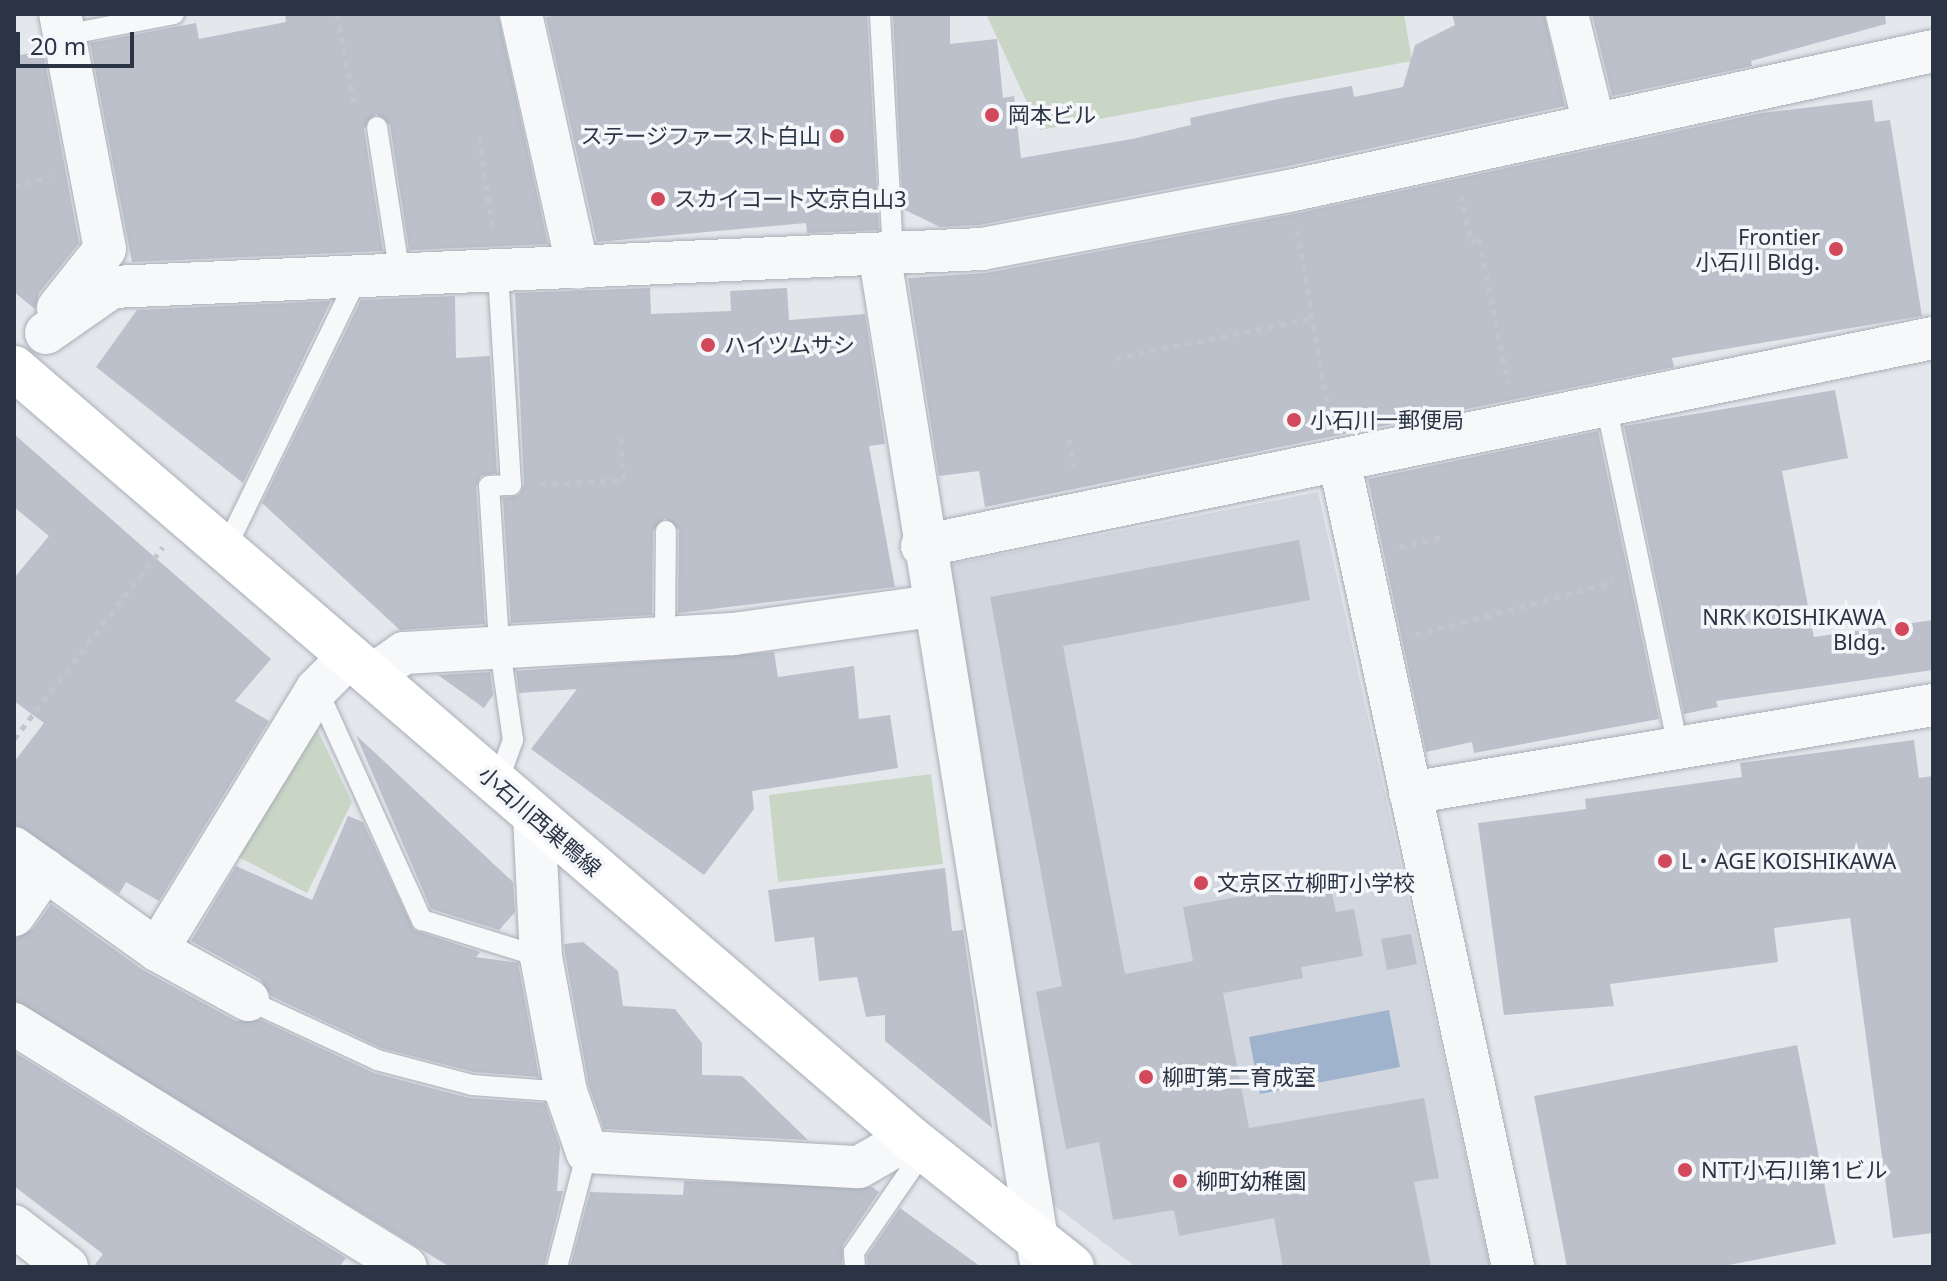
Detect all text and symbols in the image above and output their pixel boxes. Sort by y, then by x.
scale bar [20,16,138,66]
text: 20 m [30,29,86,62]
place label: 岡本ビル [1008,102,1096,128]
marker: 岡本ビル [983,106,1001,124]
place label: ステージファースト白山 [579,123,821,149]
marker: ステージファースト白山 [828,127,846,145]
place label: スカイコート文京白山3 [674,186,907,212]
marker: スカイコート文京白山3 [649,190,667,208]
place label: Frontier 小石川 Bldg. [1695,223,1820,274]
marker: Frontier 小石川 Bldg. [1827,240,1845,258]
place label: ハイツムサシ [724,332,856,358]
marker: ハイツムサシ [699,336,717,354]
place label: 小石川一郵便局 [1310,407,1464,433]
marker: 小石川一郵便局 [1285,411,1303,429]
place label: NRK KOISHIKAWA Bldg. [1702,603,1886,654]
marker: NRK KOISHIKAWA Bldg. [1893,620,1911,638]
street label: 小石川西巣鴨線 [473,761,607,881]
place label: L・AGE KOISHIKAWA [1681,848,1896,874]
marker: L・AGE KOISHIKAWA [1656,852,1674,870]
place label: 文京区立柳町小学校 [1217,870,1415,896]
marker: 文京区立柳町小学校 [1192,874,1210,892]
place label: 柳町第二育成室 [1162,1064,1316,1090]
marker: 柳町第二育成室 [1137,1068,1155,1086]
place label: NTT小石川第1ビル [1701,1157,1887,1183]
marker: NTT小石川第1ビル [1676,1161,1694,1179]
place label: 柳町幼稚園 [1196,1168,1306,1194]
marker: 柳町幼稚園 [1171,1172,1189,1190]

